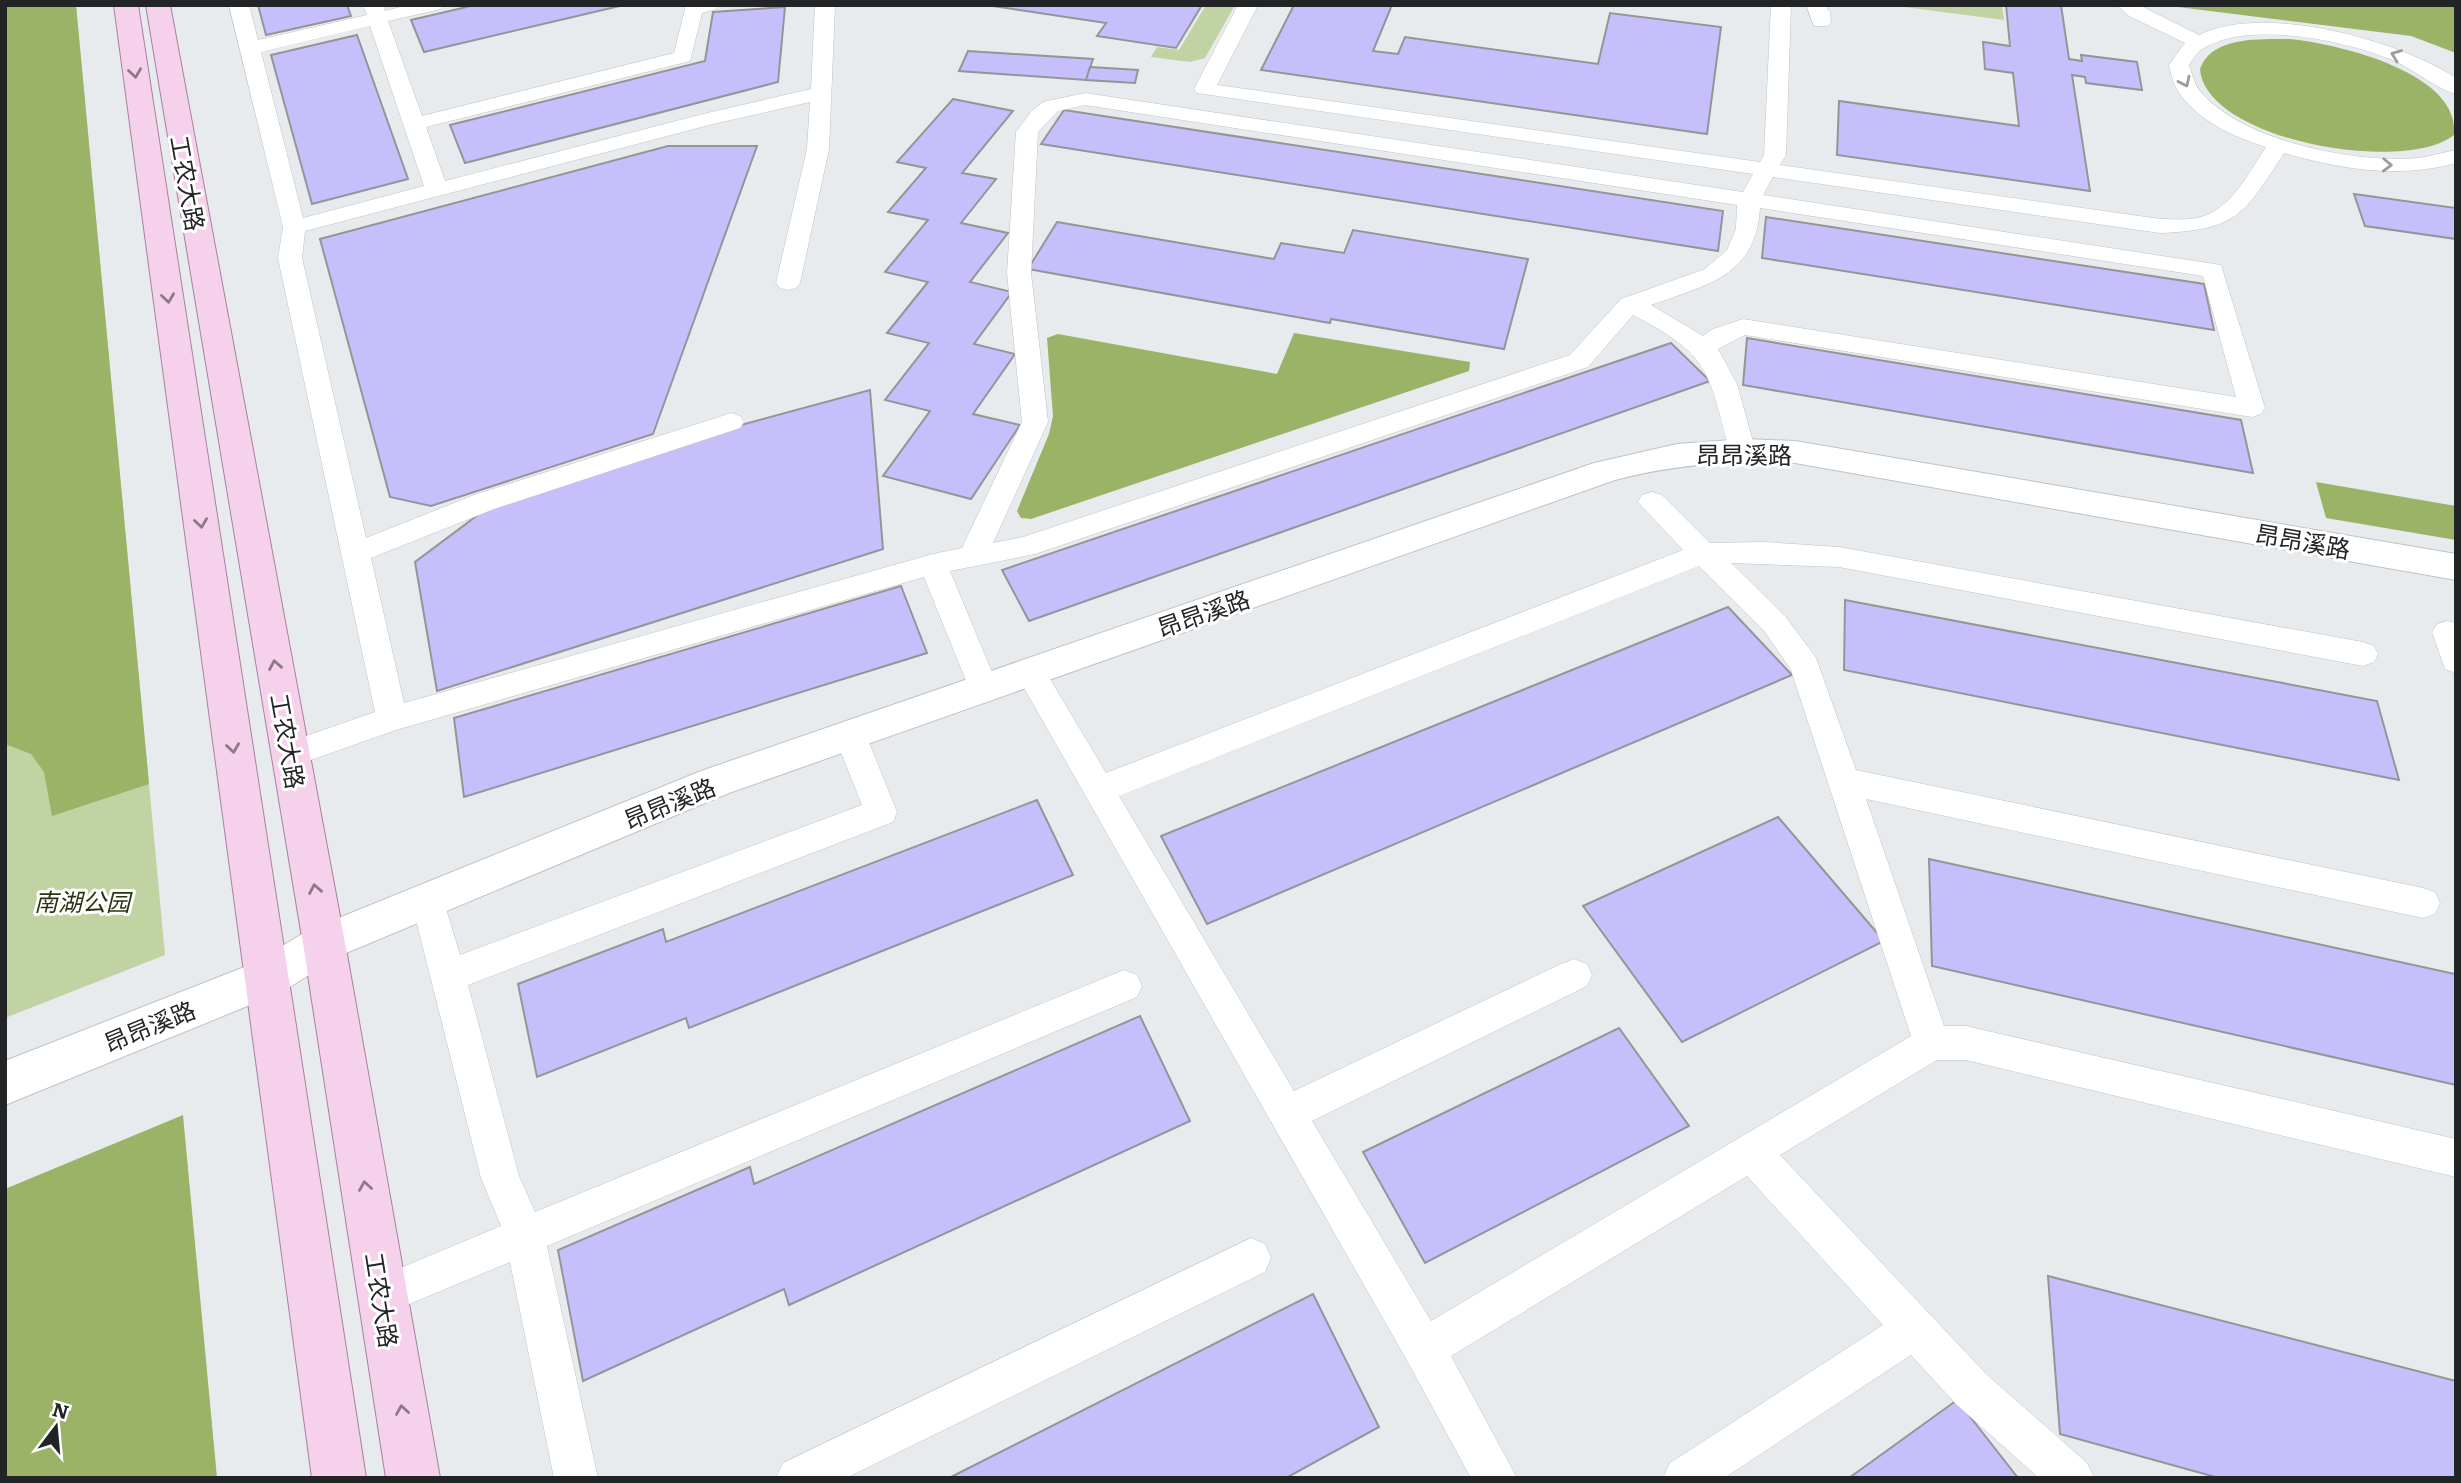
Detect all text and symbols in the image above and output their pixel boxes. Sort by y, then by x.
one-way arrow [2391,50,2403,64]
one-way arrow [128,67,143,79]
one-way arrow [2176,74,2190,87]
street label: 工农大路 [163,133,215,233]
one-way arrow [2382,158,2393,173]
one-way arrow [160,292,175,304]
street label: 昂昂溪路 [1696,436,1792,471]
street label: 昂昂溪路 [2253,514,2353,566]
one-way arrow [193,517,208,529]
street label: 昂昂溪路 [1152,580,1254,644]
one-way arrow [268,659,283,671]
street label: 工农大路 [263,691,315,791]
one-way arrow [226,742,241,754]
street label: 昂昂溪路 [618,768,720,836]
park label: 南湖公园 [34,883,133,918]
one-way arrow [308,883,323,895]
street label: 昂昂溪路 [98,991,200,1059]
one-way arrow [358,1180,373,1192]
street label: 工农大路 [358,1250,408,1350]
north arrow [21,1392,91,1462]
text: N [49,1394,73,1425]
one-way arrow [395,1405,410,1416]

